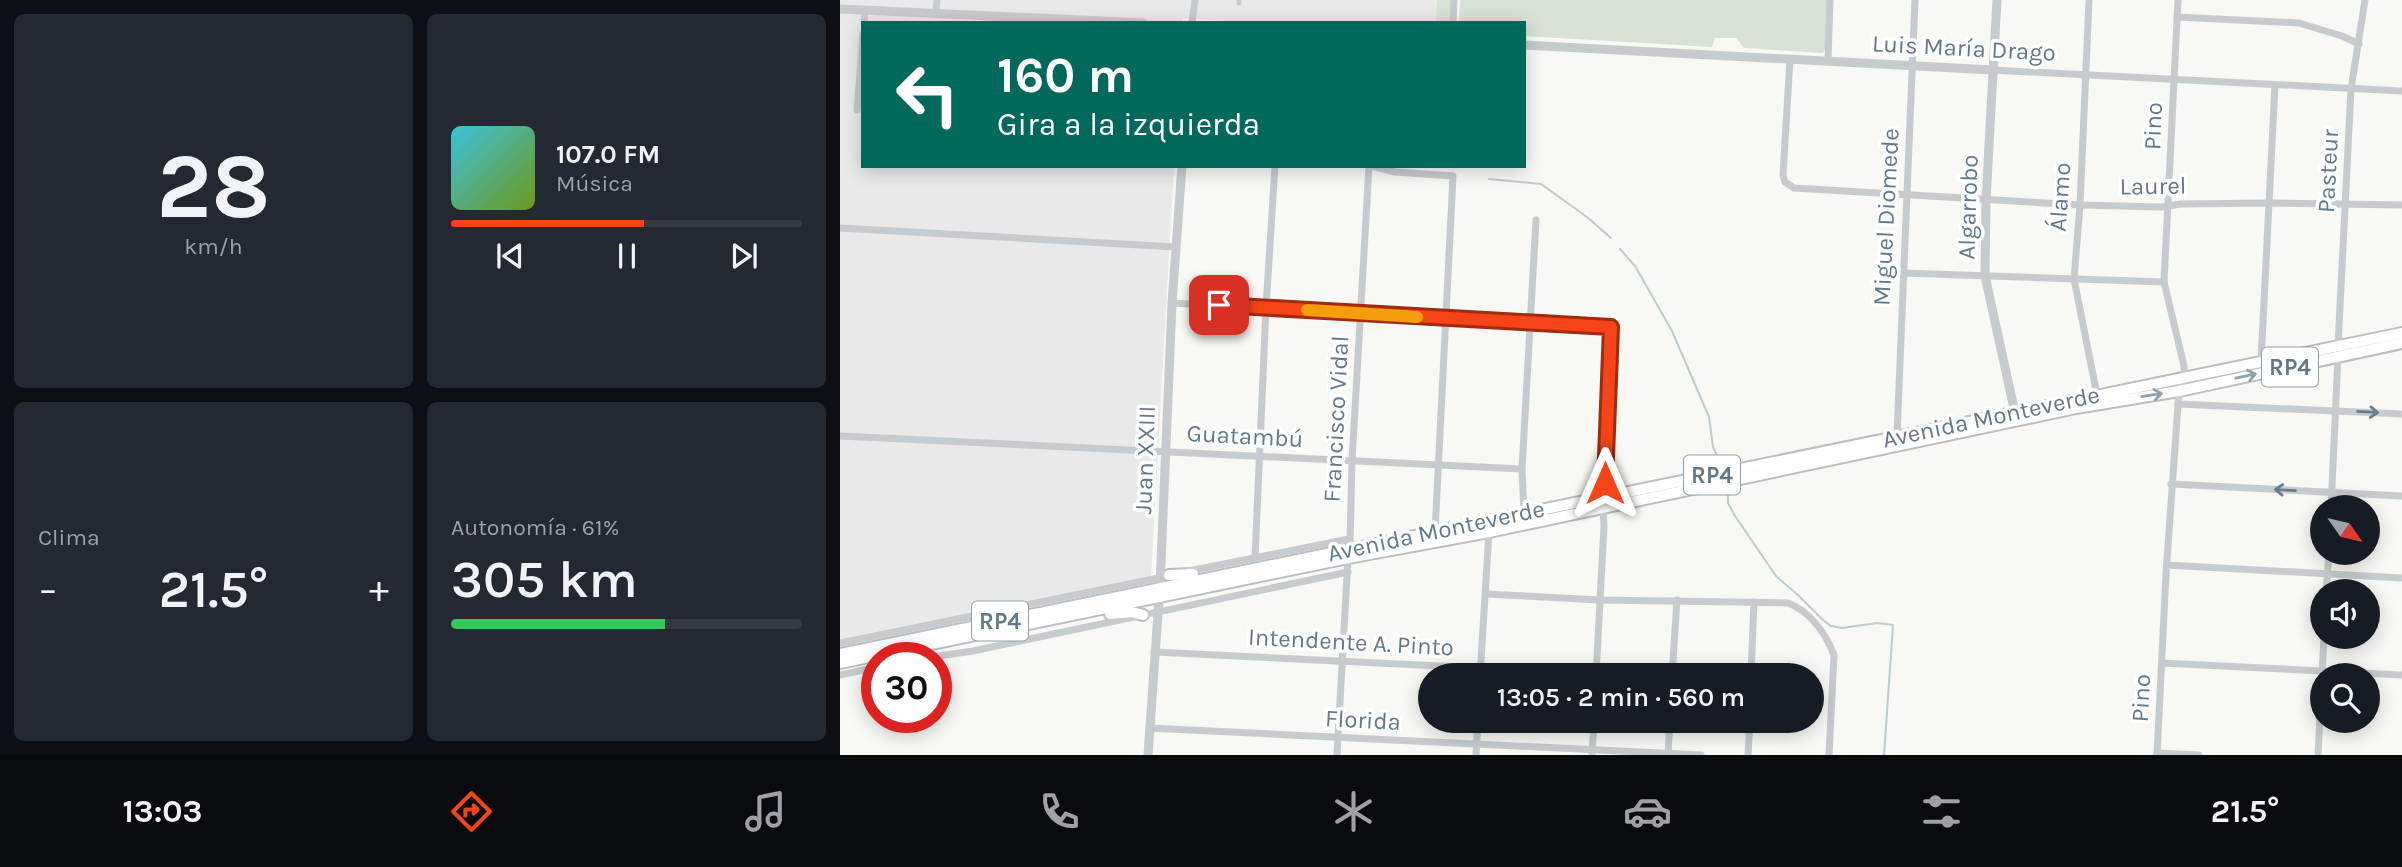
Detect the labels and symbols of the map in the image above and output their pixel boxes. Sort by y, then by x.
street label: Luis María Drago [1871,29,2057,67]
street label: Pino [2138,102,2168,150]
street label: Miguel Diomede [1867,128,1905,306]
street label: Pasteur [2312,128,2344,214]
street label: Algarrobo [1952,154,1984,260]
street label: Álamo [2043,161,2076,233]
street label: Laurel [2119,171,2187,201]
pin [1189,275,1249,335]
street label: Francisco Vidal [1318,335,1354,503]
road number: RP4 [2262,348,2318,386]
one-way arrow [2234,369,2257,383]
street label: Avenida Monteverde [1880,380,2102,454]
one-way arrow [2140,388,2163,401]
street label: Juan XXIII [1129,405,1161,515]
one-way arrow [2357,405,2380,418]
street label: Guatambú [1186,419,1304,453]
position arrow [1568,446,1642,520]
road number: RP4 [1684,456,1740,495]
one-way arrow [2274,483,2297,496]
street label: Avenida Monteverde [1325,494,1547,568]
north arrow [2310,495,2380,565]
road number: RP4 [972,601,1028,640]
street label: Intendente A. Pinto [1247,623,1455,661]
speed limit sign: 30 [861,642,952,733]
street label: Pino [2126,673,2156,723]
street label: Florida [1324,704,1402,736]

